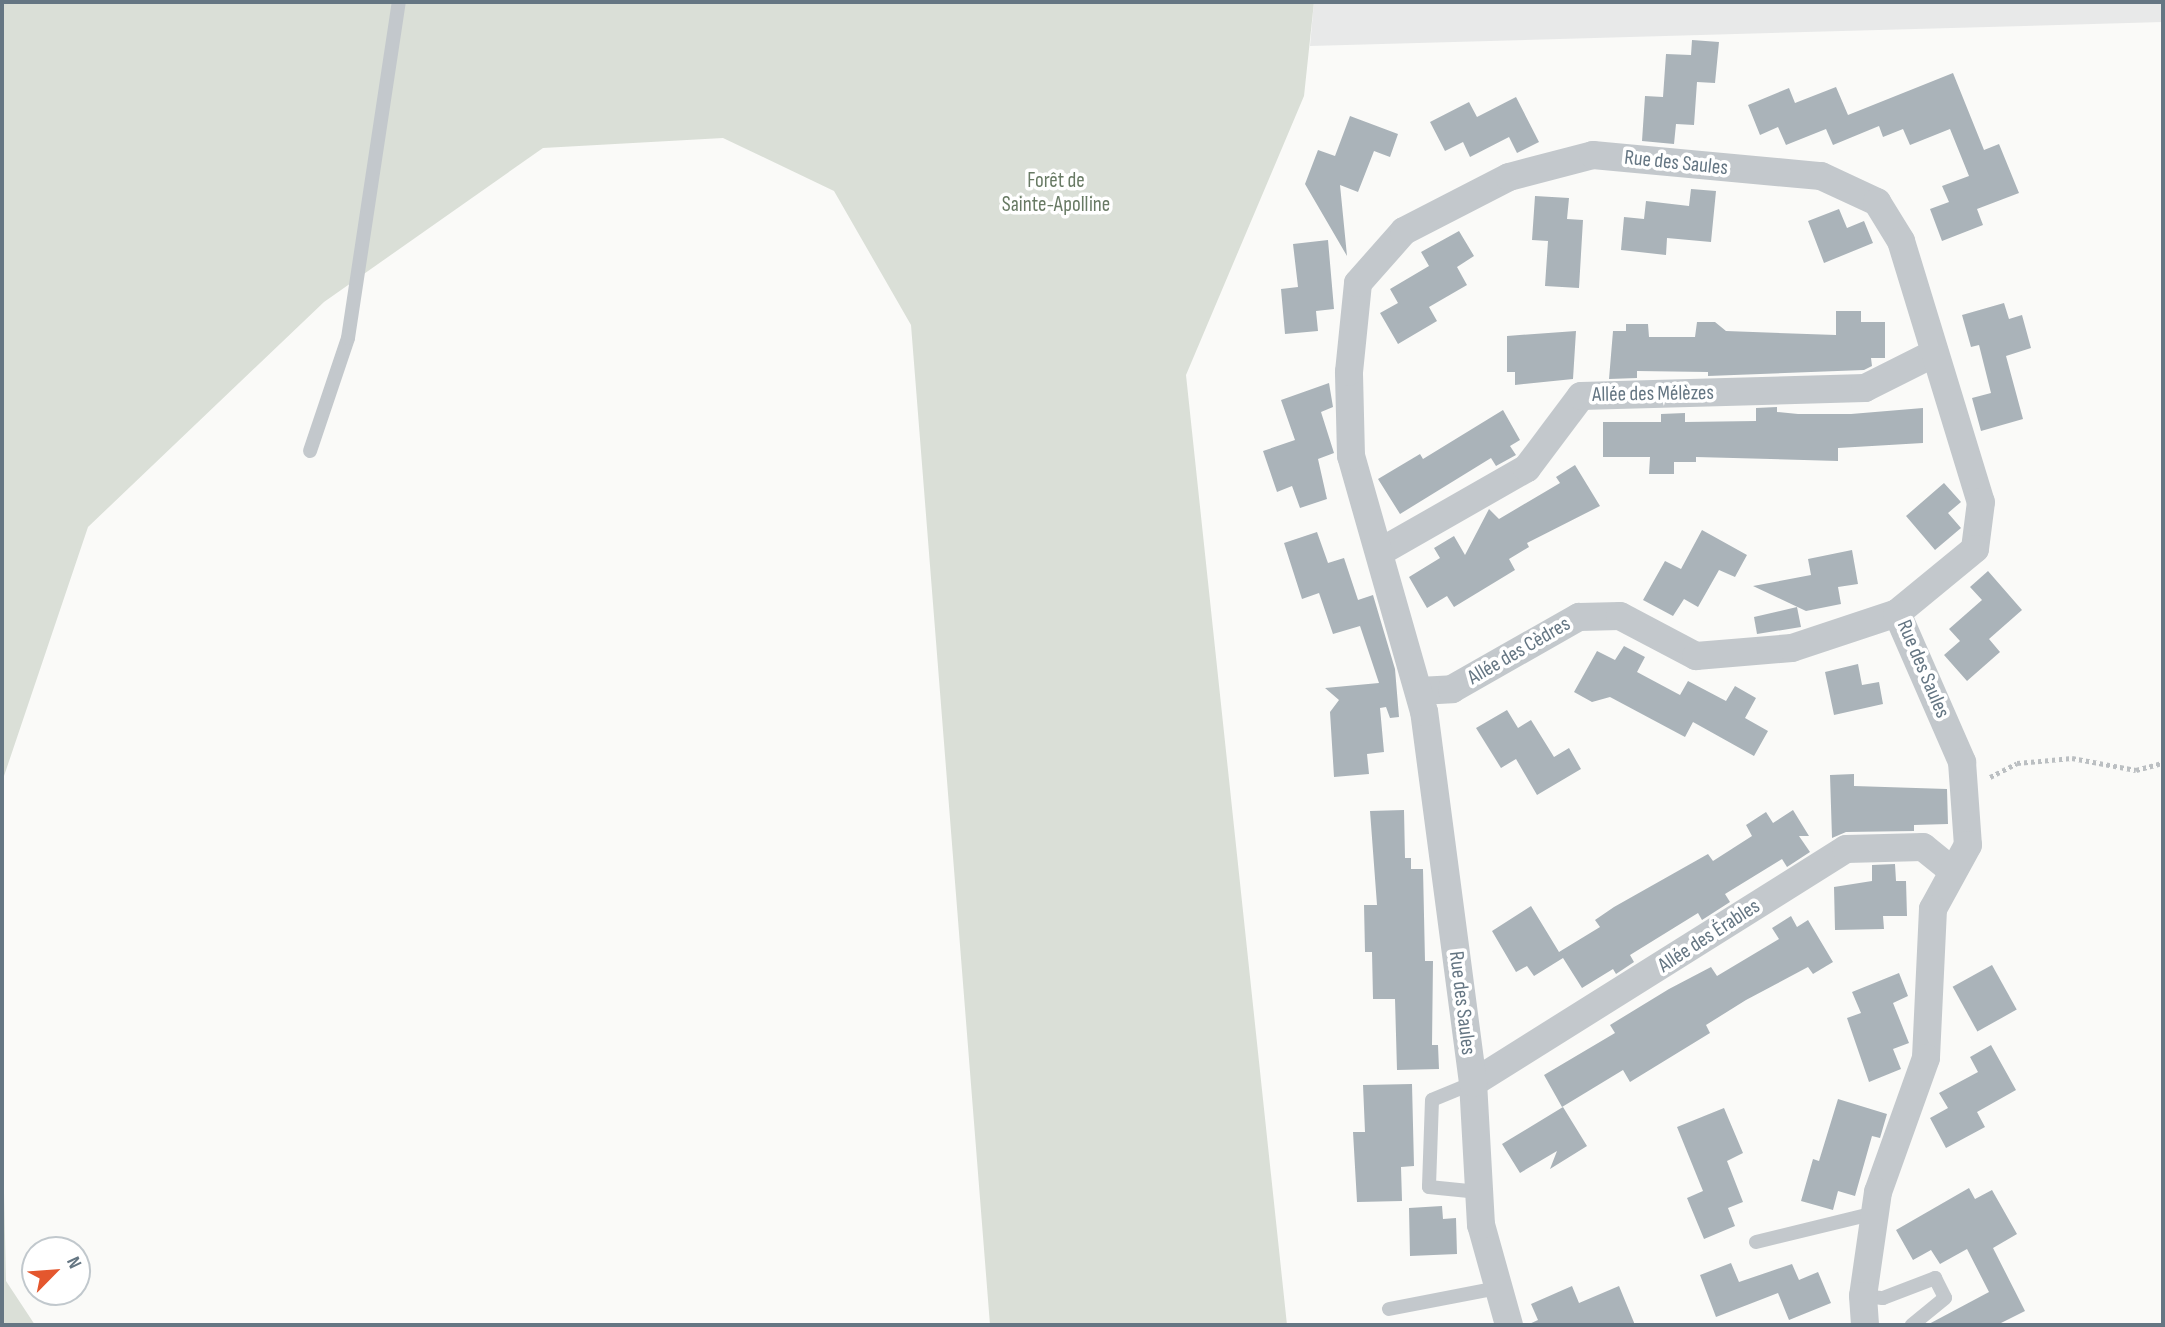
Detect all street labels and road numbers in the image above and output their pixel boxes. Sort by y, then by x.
street label: Rue des Saules [1623,145,1729,181]
street label: Allée des Mélèzes [1592,380,1714,408]
street label: Allée des Cèdres [1463,612,1575,690]
street label: Rue des Saules [1891,616,1955,722]
street label: Allée des Érables [1653,894,1765,978]
street label: Rue des Saules [1443,950,1481,1056]

